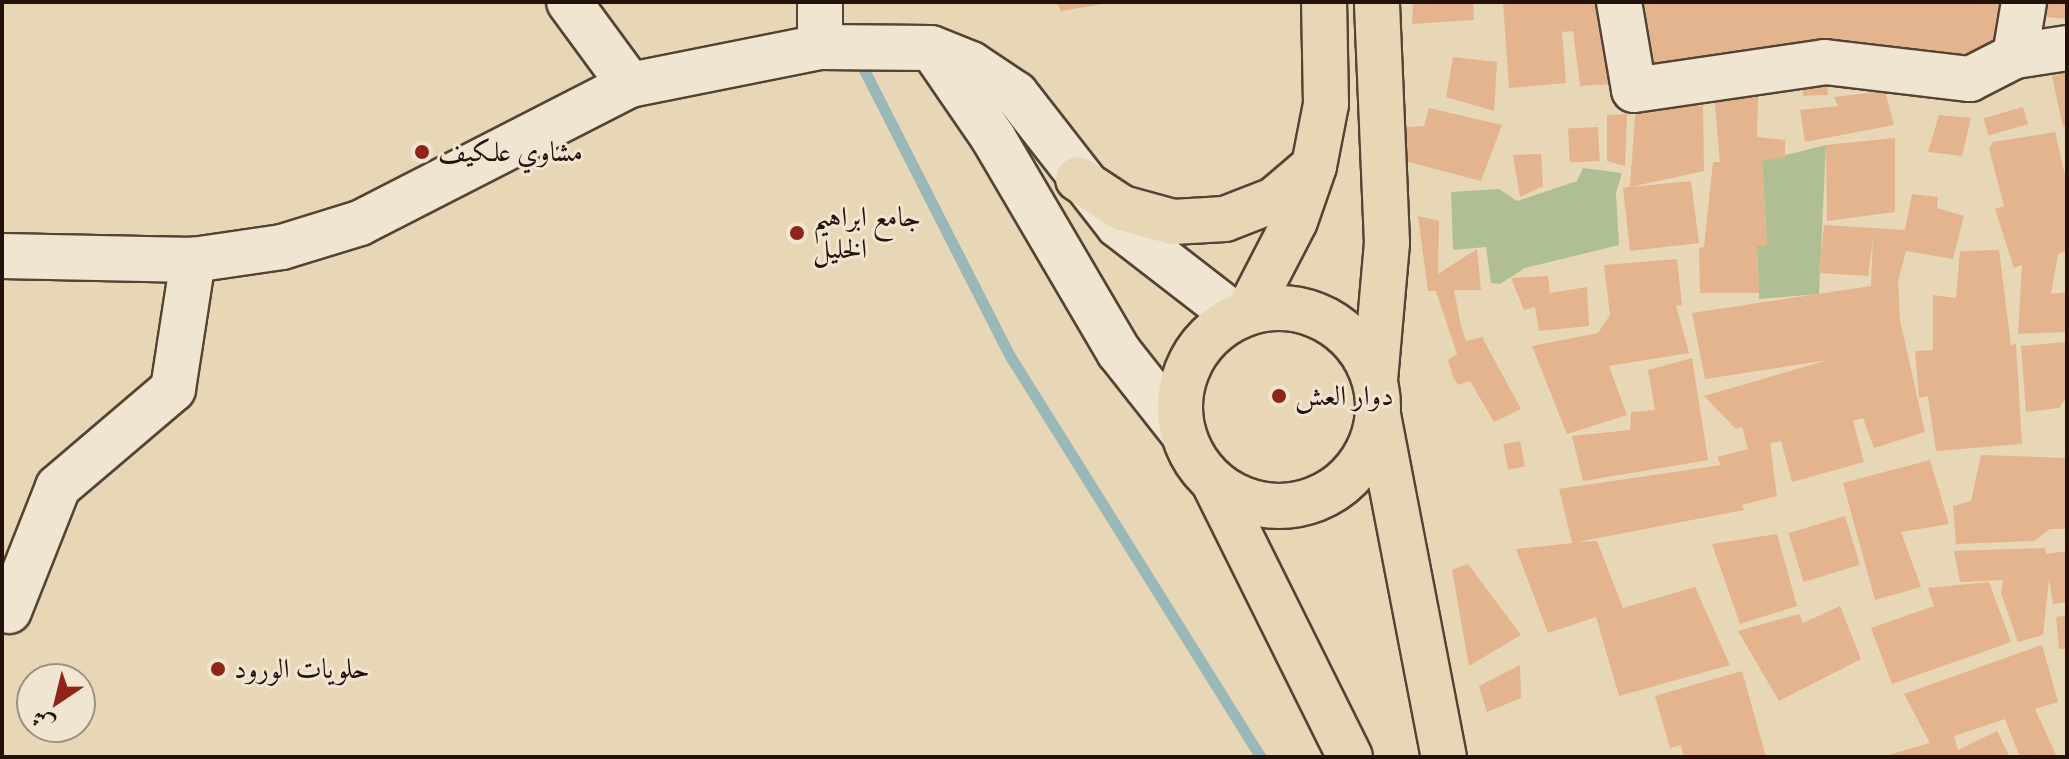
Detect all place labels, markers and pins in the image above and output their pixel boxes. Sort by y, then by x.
place label: مشاوي علكيف [438,135,583,169]
marker: مشاوي علكيف [413,143,431,161]
place label: جامع ابراهيم الخليل [813,200,921,266]
marker: جامع ابراهيم الخليل [788,224,806,242]
place label: دوار العش [1295,379,1393,413]
marker: دوار العش [1270,387,1288,405]
place label: حلويات الورود [234,652,370,686]
marker: حلويات الورود [209,660,227,678]

